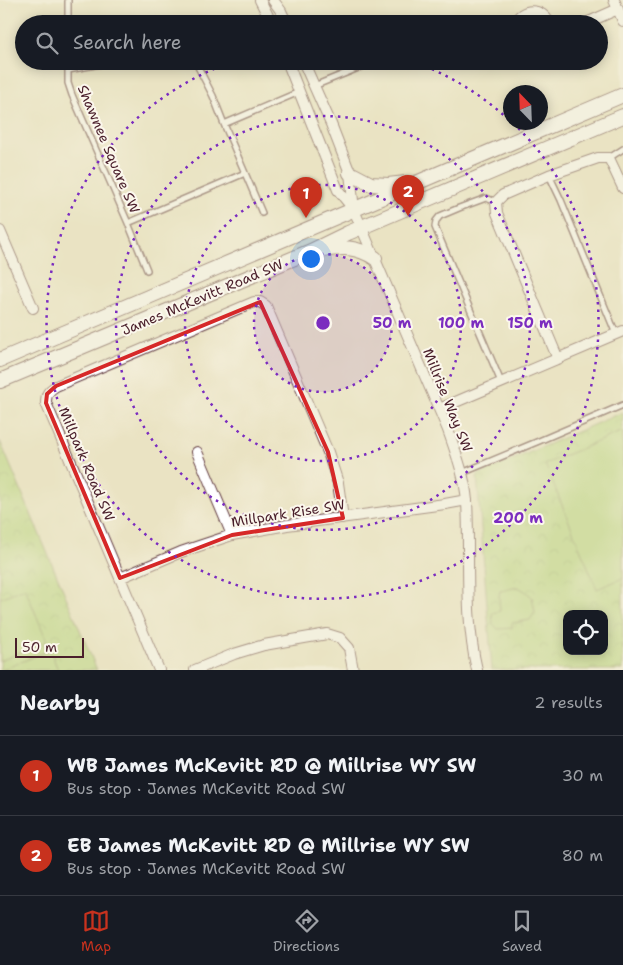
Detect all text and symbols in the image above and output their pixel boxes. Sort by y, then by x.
search box [15,15,608,70]
icon: search [33,29,61,57]
text: Search here [73,30,182,55]
street label: Shawnee Square SW [74,82,144,216]
north arrow [503,85,548,130]
pin: 2 [392,175,424,216]
pin: 1 [290,177,322,218]
your location [298,246,324,272]
street label: James McKevitt Road SW [118,255,286,339]
text: 50 m [373,313,412,333]
text: 100 m [438,313,484,333]
text: 150 m [507,313,553,333]
centre of rings [314,314,332,332]
street label: Millrise Way SW [419,346,477,454]
street label: Millpark Road SW [55,404,119,524]
street label: Millpark Rise SW [230,495,346,531]
text: 200 m [493,508,543,528]
map controls [563,610,608,655]
button: locate [563,610,608,655]
scale bar [15,635,84,658]
text: 50 m [22,638,57,656]
text: Nearby [20,689,100,717]
text: 2 results [534,692,603,713]
text: WB James McKevitt RD @ Millrise WY SW [67,753,476,778]
text: 1 [32,765,40,786]
text: 30 m [562,765,603,786]
text: Bus stop · James McKevitt Road SW [67,778,346,799]
text: EB James McKevitt RD @ Millrise WY SW [67,833,470,858]
text: 2 [30,845,42,866]
text: 80 m [562,845,603,866]
text: Bus stop · James McKevitt Road SW [67,858,346,879]
tab: Map [81,907,111,955]
tab: Directions [273,907,340,955]
tab: Saved [502,907,542,955]

